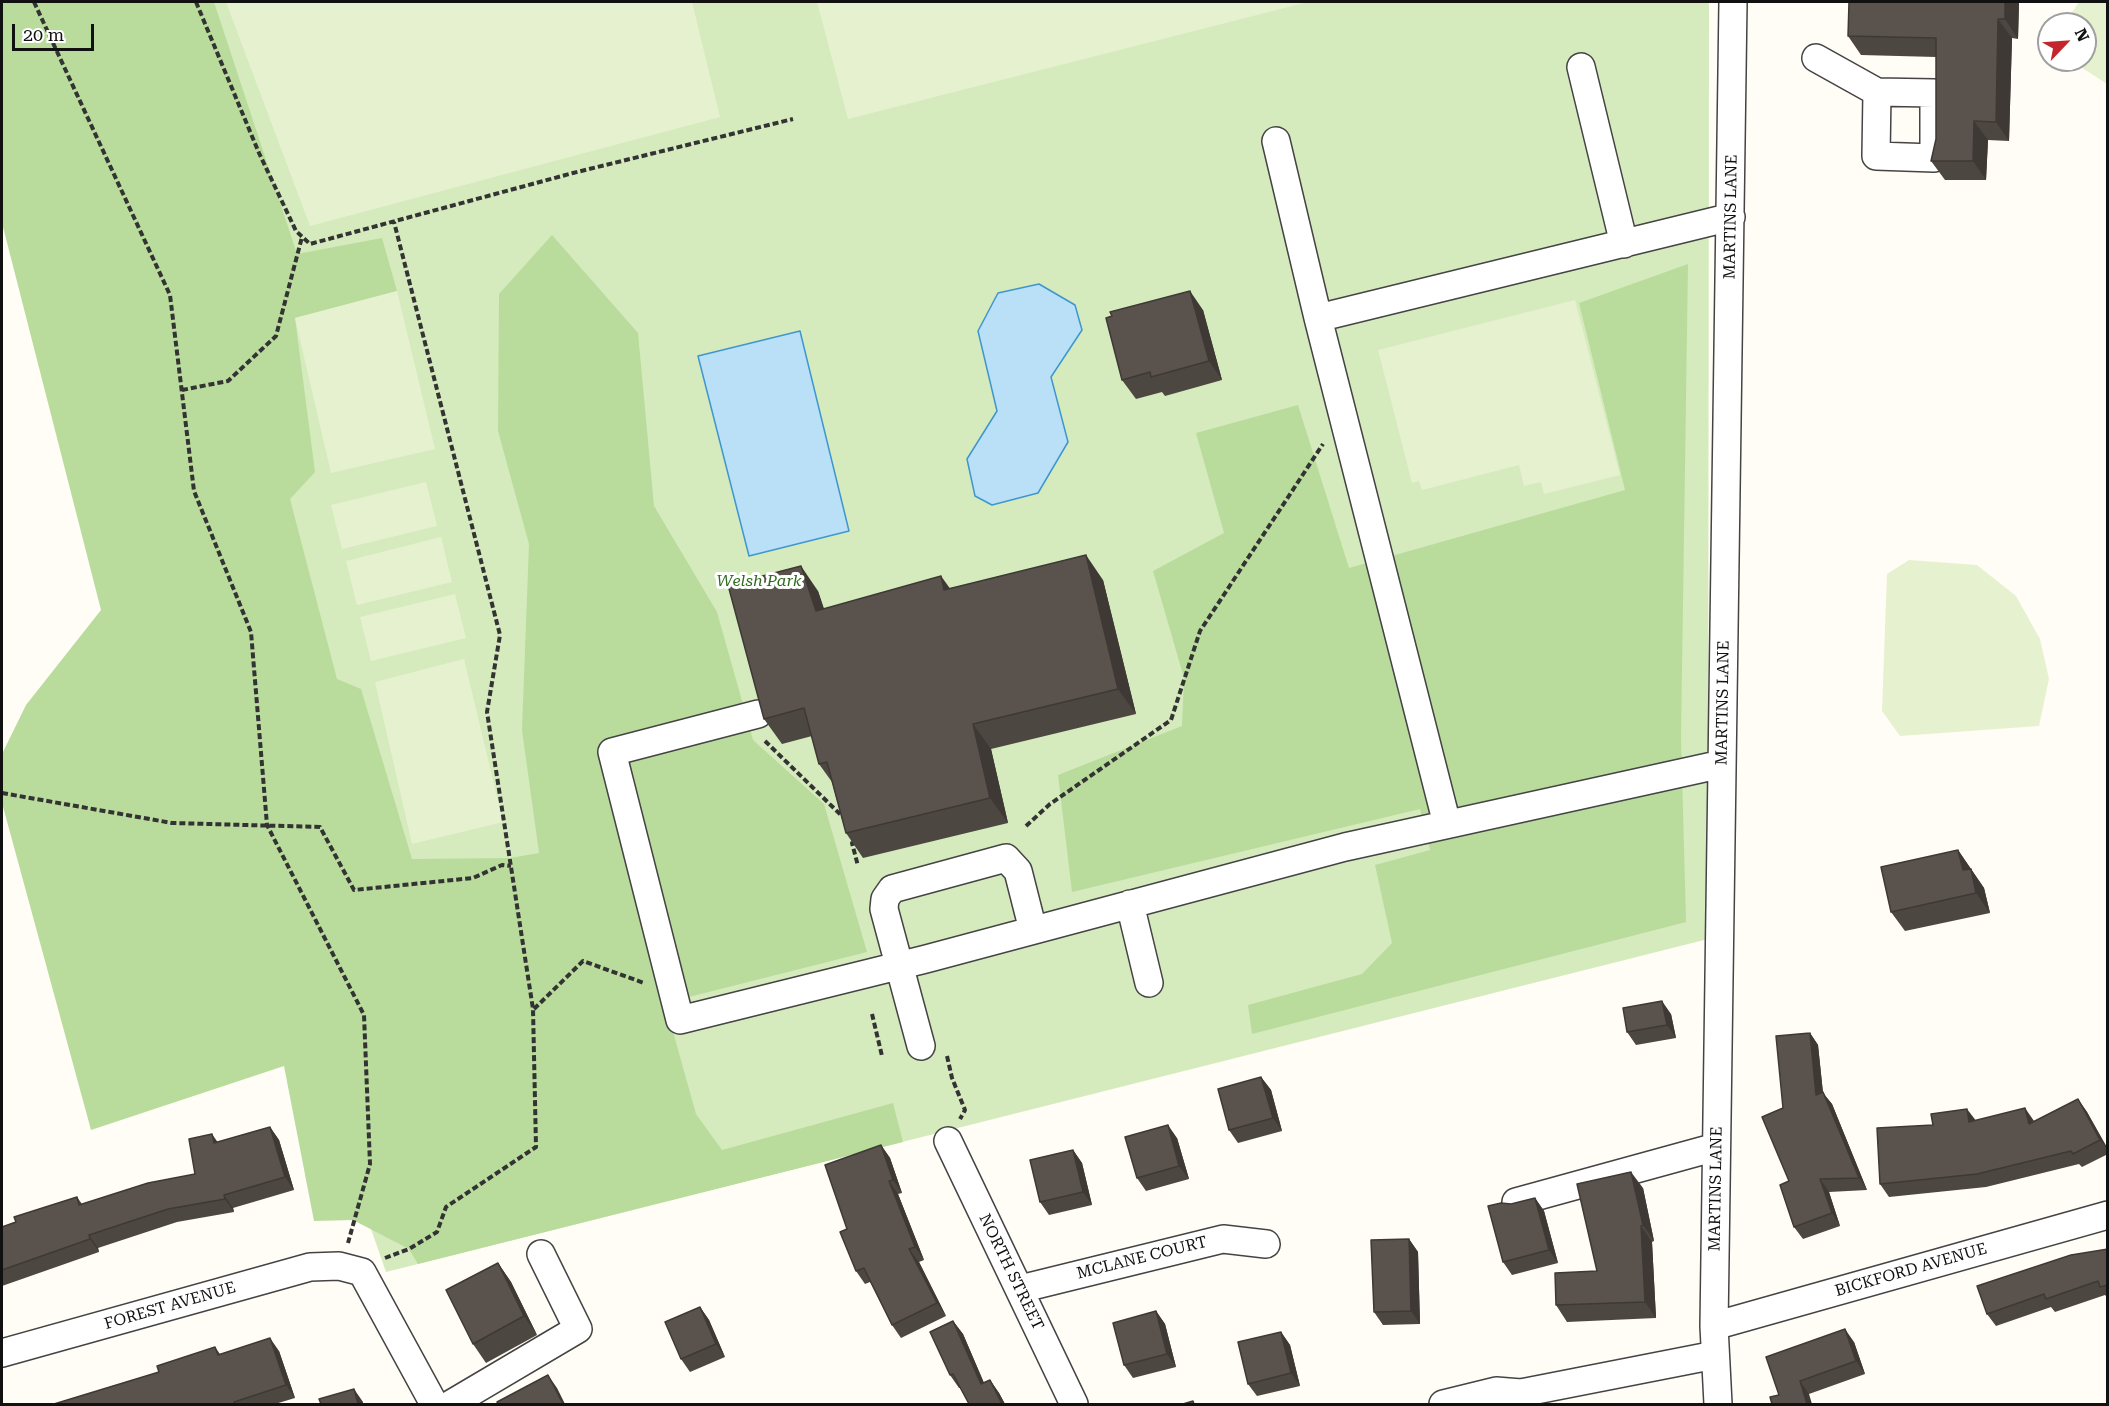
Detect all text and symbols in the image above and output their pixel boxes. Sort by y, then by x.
scale bar [15,12,98,50]
north arrow [2037,12,2097,72]
text: 20 m [23,24,64,45]
text: N [2071,25,2093,45]
street label: MARTINS LANE [1720,154,1742,280]
park label: Welsh Park [717,571,801,591]
street label: MARTINS LANE [1712,640,1734,766]
street label: MARTINS LANE [1705,1126,1727,1252]
street label: NORTH STREET [975,1211,1047,1333]
street label: MCLANE COURT [1075,1233,1209,1283]
street label: BICKFORD AVENUE [1833,1239,1989,1301]
street label: FOREST AVENUE [102,1278,238,1334]

